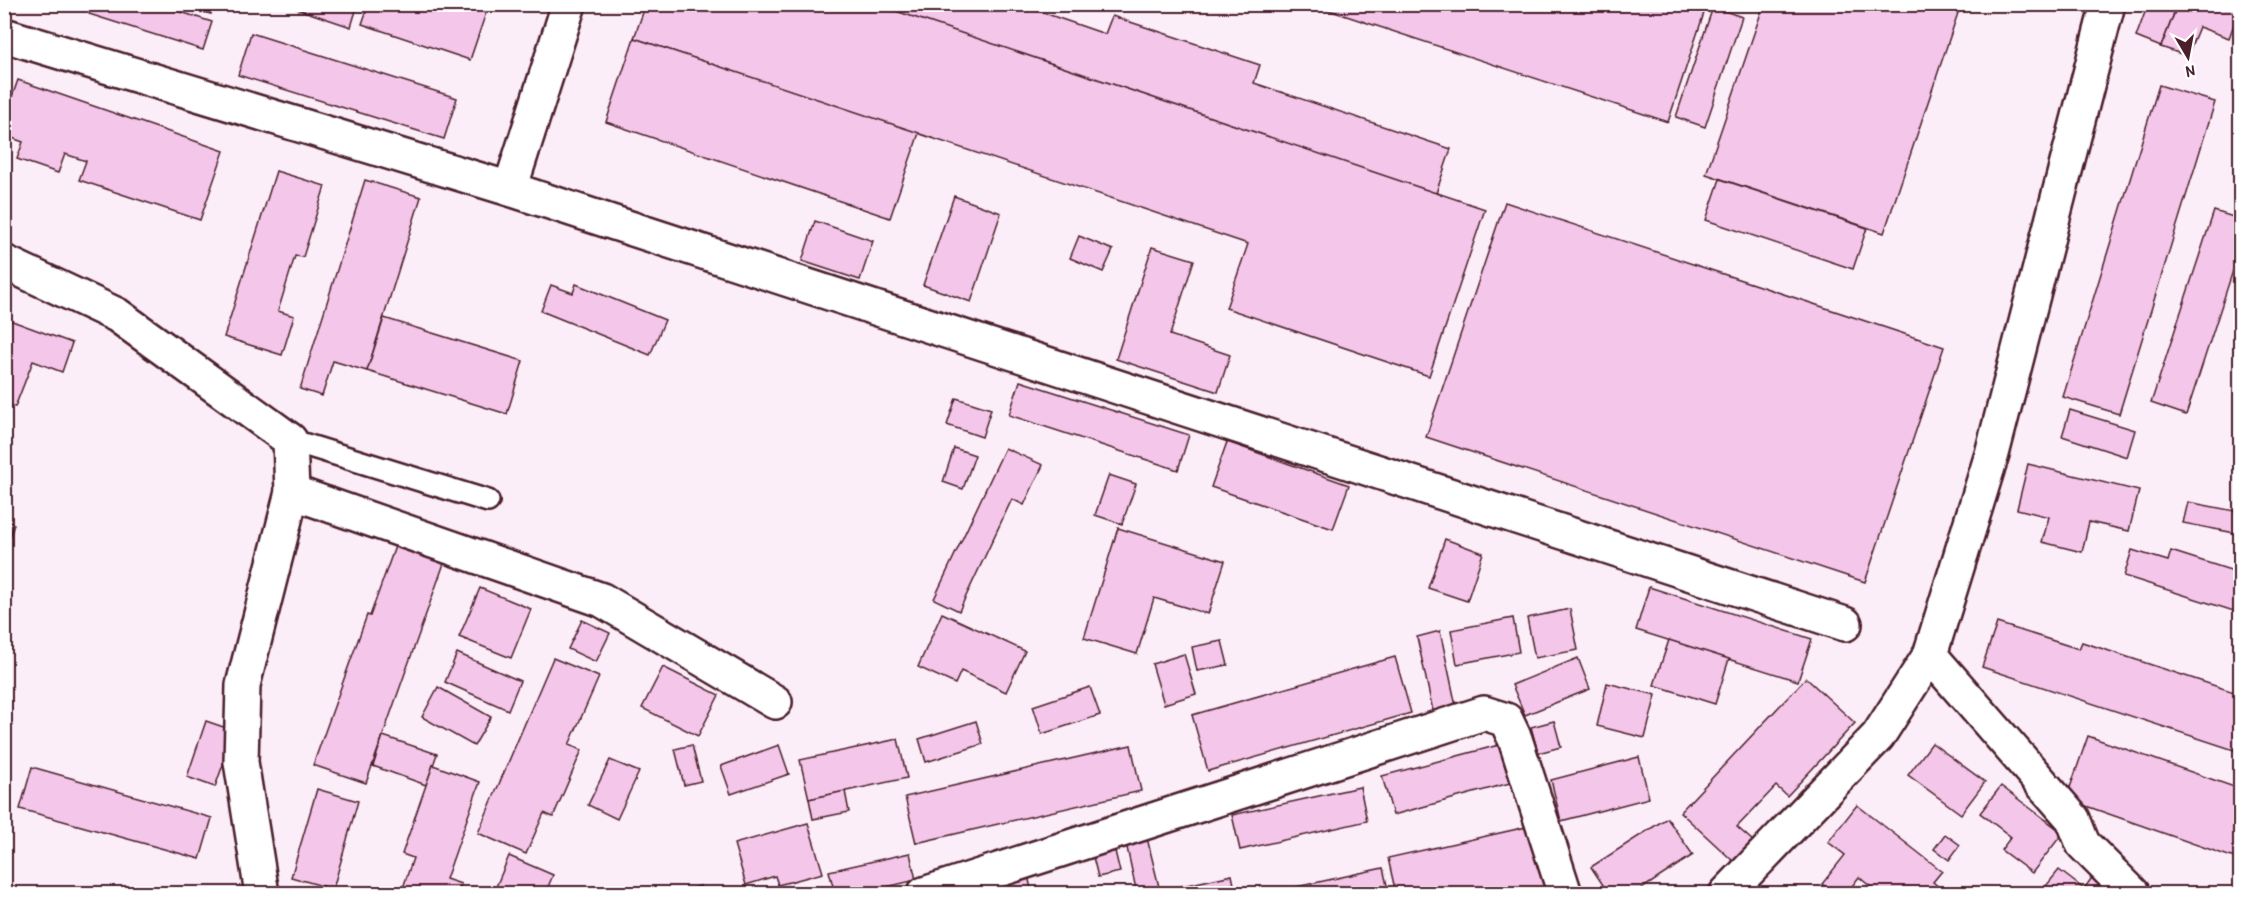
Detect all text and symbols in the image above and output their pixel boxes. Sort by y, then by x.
north arrow [2158,27,2218,87]
text: N [2184,60,2197,83]

